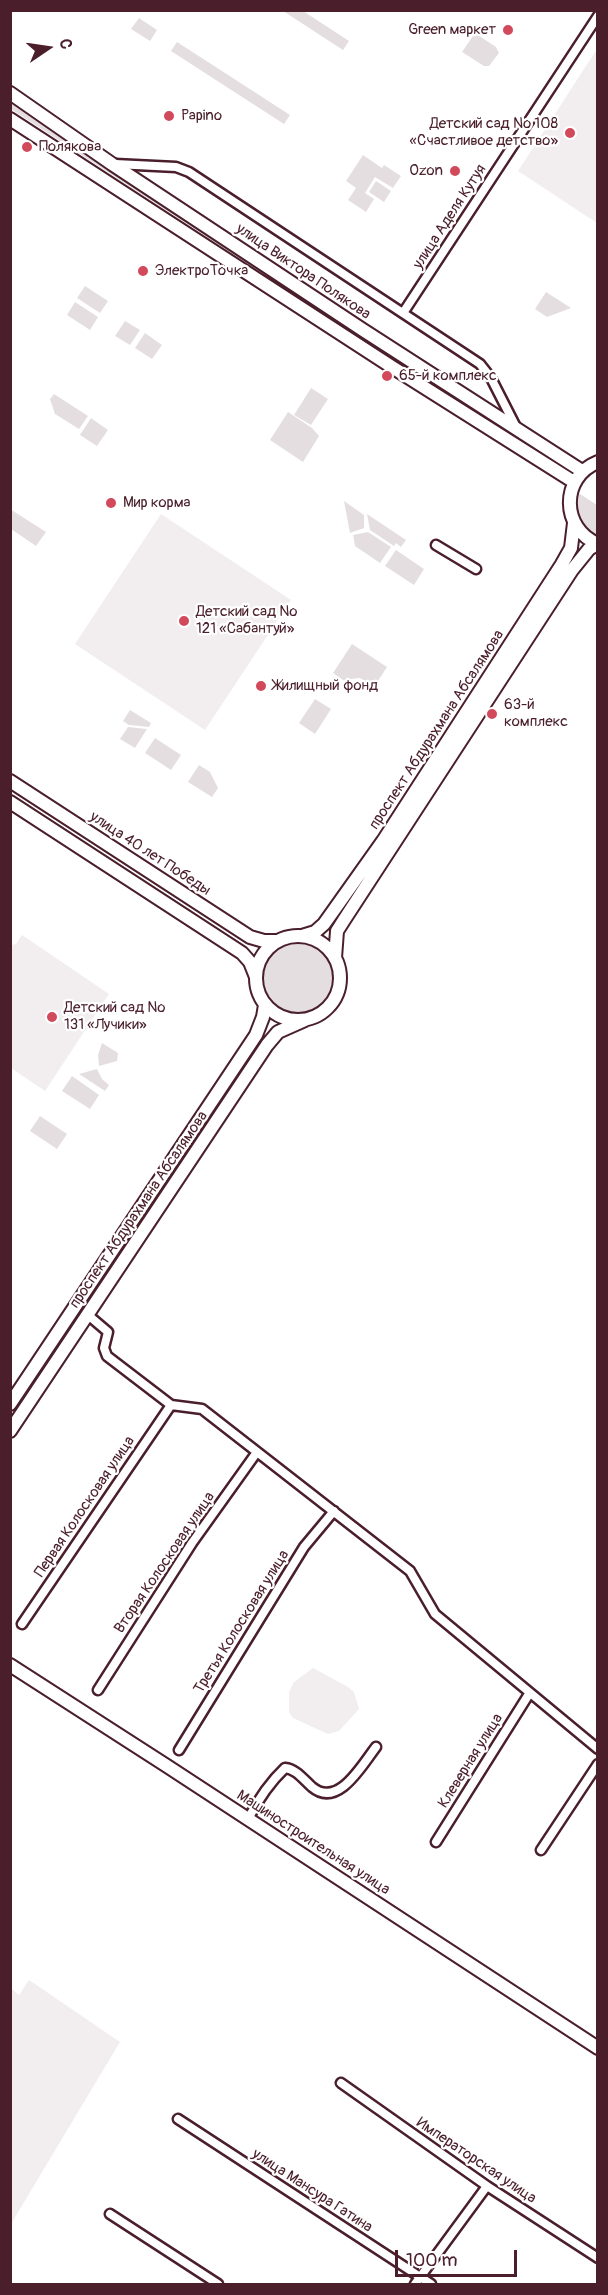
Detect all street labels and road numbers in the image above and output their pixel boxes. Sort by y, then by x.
street label: улица Аделя Кутуя [410,161,490,273]
street label: улица Виктора Полякова [232,220,374,324]
street label: проспект Абдурахмана Абсалямова [366,627,508,833]
street label: улица 40 лет Победы [86,808,214,900]
street label: проспект Абдурахмана Абсалямова [66,1108,212,1312]
street label: Первая Колосковая улица [31,1433,139,1581]
street label: Вторая Колосковая улица [111,1489,219,1637]
street label: Третья Колосковая улица [190,1547,294,1697]
street label: Клеверная улица [435,1710,507,1812]
street label: Машиностроительная улица [233,1787,393,1899]
street label: Императорская улица [413,2114,539,2208]
street label: улица Мансура Гатина [248,2145,376,2237]

